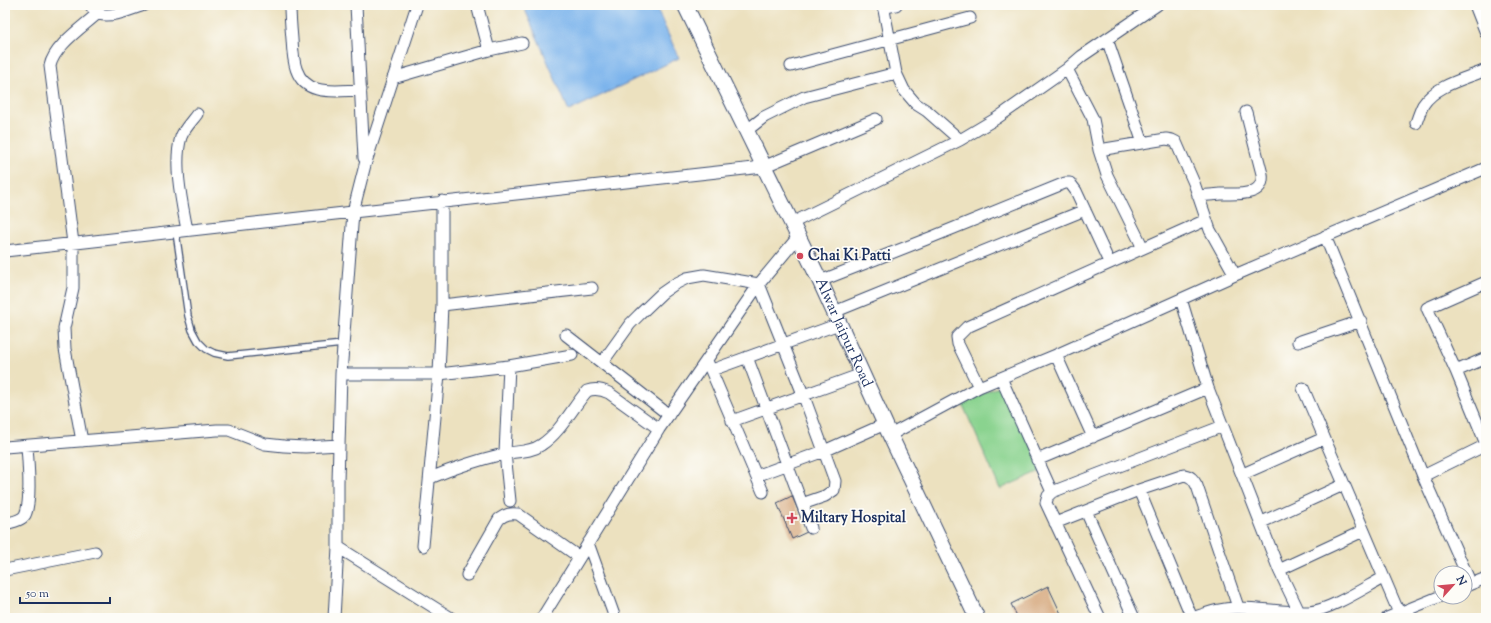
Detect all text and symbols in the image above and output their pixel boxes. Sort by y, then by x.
place label: Chai Ki Patti [808,246,892,267]
marker: Chai Ki Patti [795,251,805,261]
street label: Alwar Jaipur Road [809,275,878,391]
place label: Miltary Hospital [801,508,907,529]
marker: Miltary Hospital [786,512,798,524]
north arrow [1433,565,1473,605]
text: N [1451,572,1470,589]
scale bar [20,579,110,605]
text: 50 m [25,585,49,603]

